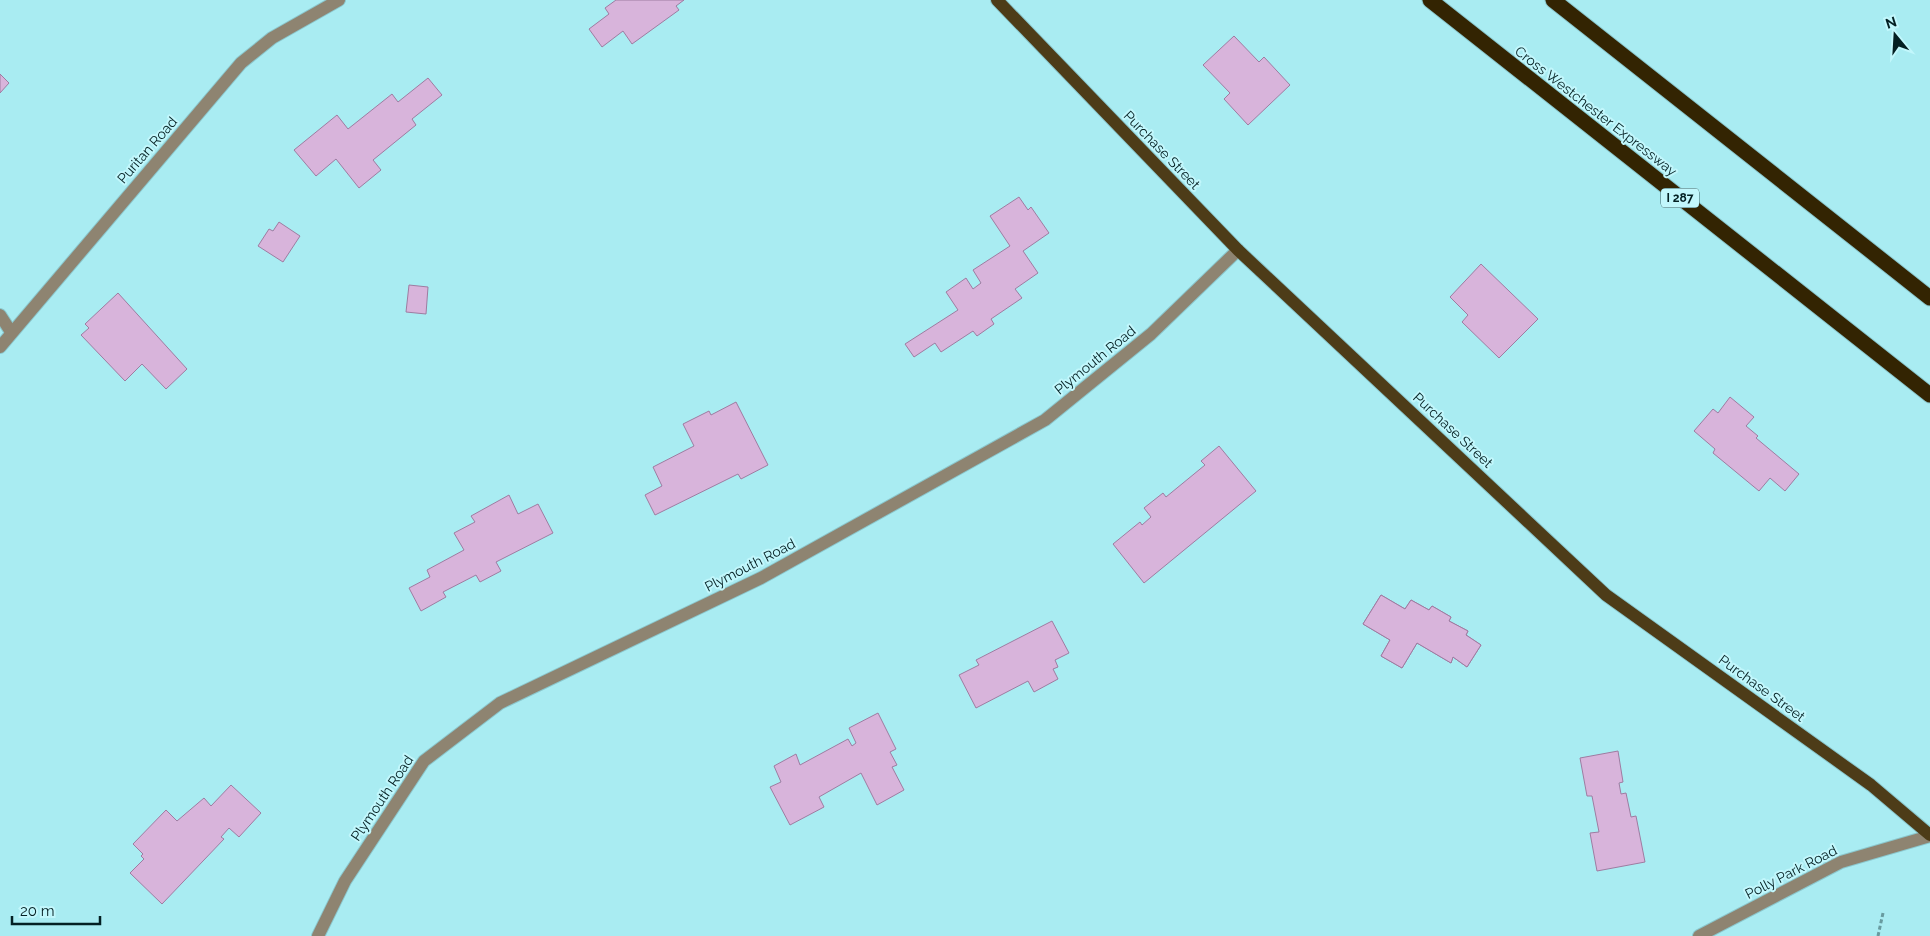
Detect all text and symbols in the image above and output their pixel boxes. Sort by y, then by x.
north arrow [1870,10,1920,60]
text: N [1883,13,1899,32]
street label: Cross Westchester Expressway [1512,43,1680,179]
street label: Purchase Street [1121,108,1204,193]
street label: Puritan Road [114,114,180,186]
road number: I 287 [1661,188,1699,208]
street label: Plymouth Road [1051,323,1139,397]
street label: Purchase Street [1410,389,1496,471]
street label: Plymouth Road [702,535,798,595]
street label: Purchase Street [1716,651,1808,725]
street label: Plymouth Road [348,752,416,844]
street label: Polly Park Road [1742,842,1840,902]
scale bar [12,894,100,926]
text: 20 m [20,902,55,920]

